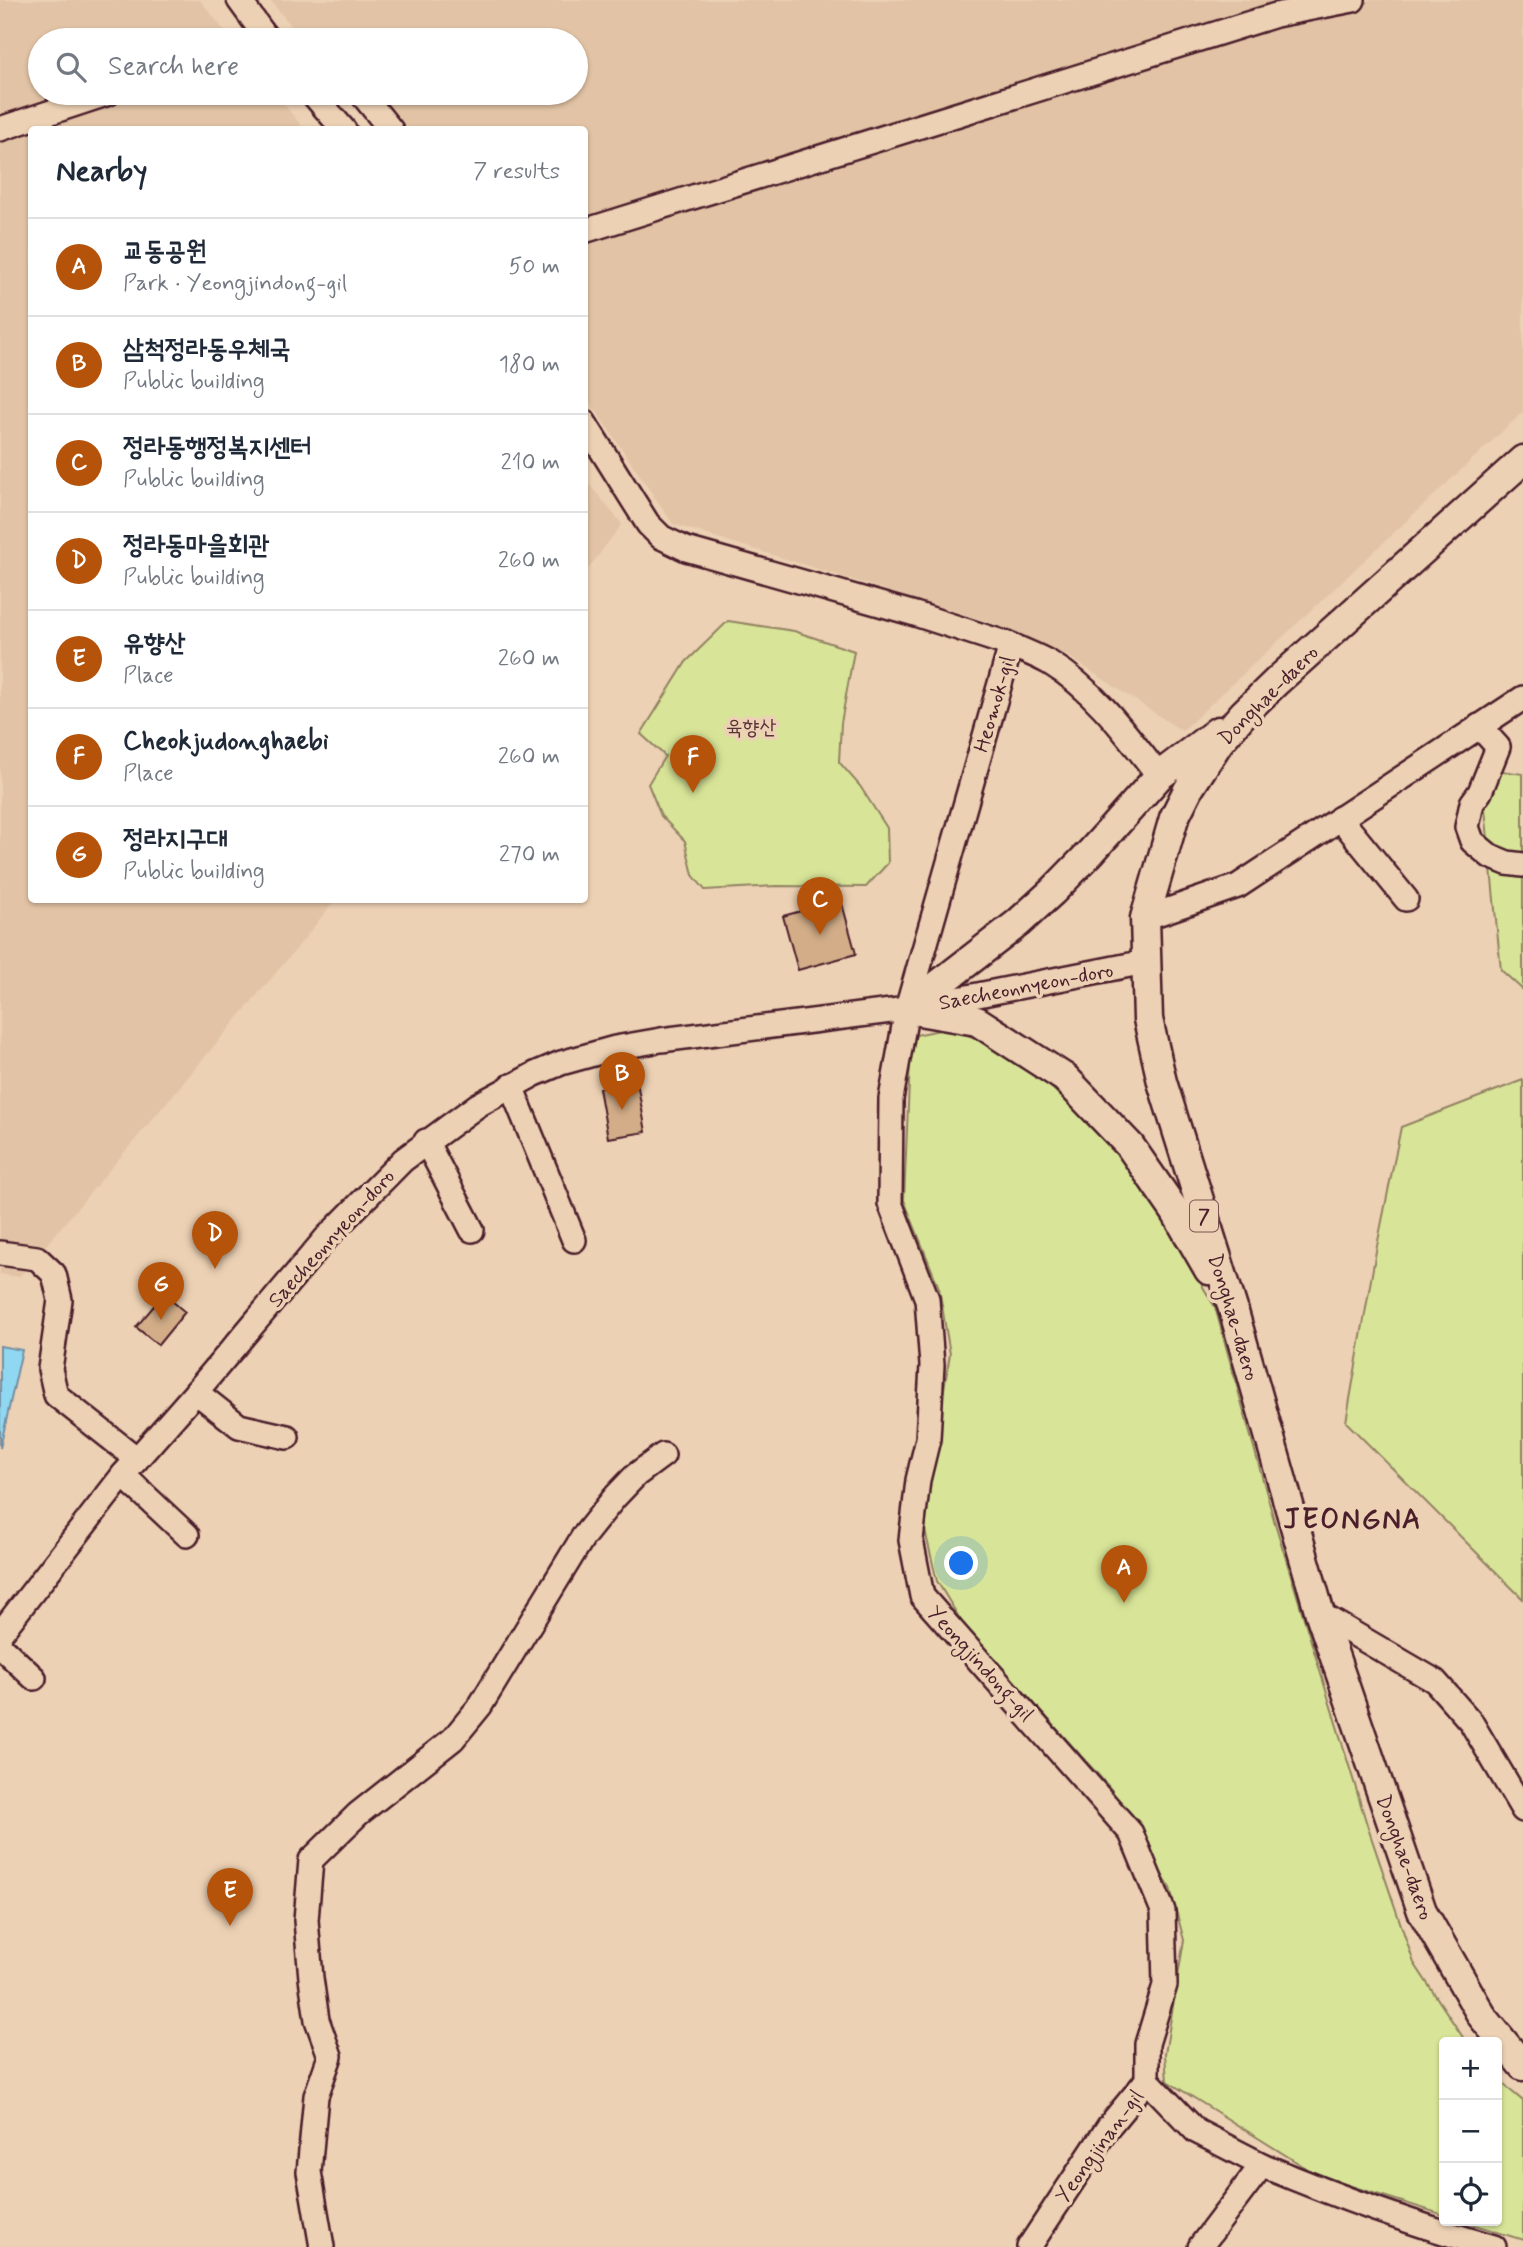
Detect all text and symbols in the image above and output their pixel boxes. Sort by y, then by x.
search box [28,28,588,105]
icon: search [52,48,90,86]
text: Search here [108,50,239,84]
text: Nearby [56,152,147,191]
text: 7 results [473,157,560,187]
text: 교동공원 [123,235,207,269]
text: A [71,252,87,282]
text: 50 m [509,252,560,282]
text: Park · Yeongjindong-gil [123,269,347,299]
text: 삼척정라동우체국 [123,333,290,367]
text: B [72,350,86,380]
text: 180 m [499,350,560,380]
text: Public building [123,367,265,397]
text: 정라동행정복지센터 [123,431,311,465]
text: C [71,448,87,478]
text: 210 m [500,448,560,478]
text: Public building [123,465,265,495]
text: 정라동마을회관 [123,529,269,563]
text: D [71,546,87,576]
text: 260 m [498,546,560,576]
text: Public building [123,563,265,593]
text: 유향산 [123,627,186,661]
street label: Donghae-daero [1212,639,1326,753]
text: E [72,644,86,674]
text: 260 m [498,644,560,674]
street label: Heomok-gil [968,653,1022,756]
text: Place [123,661,174,691]
park label: 육향산 [726,714,776,742]
text: Cheokjudonghaebi [123,725,329,759]
pin: F [670,735,716,793]
text: F [73,742,85,772]
text: 260 m [498,742,560,772]
text: Place [123,759,174,789]
text: 정라지구대 [123,823,228,857]
text: G [71,840,87,870]
text: 270 m [499,840,560,870]
text: Public building [123,857,265,887]
pin: C [797,877,843,935]
street label: Saecheonnyeon-doro [937,956,1116,1018]
pin: B [599,1052,645,1110]
street label: Saecheonnyeon-doro [262,1163,401,1314]
road number: 7 [1190,1200,1218,1232]
pin: D [192,1211,238,1269]
street label: Donghae-daero [1199,1250,1266,1385]
pin: G [138,1262,184,1320]
district label: JEONGNA [1284,1502,1422,1539]
pin: A [1101,1545,1147,1603]
your location [944,1546,978,1580]
street label: Yeongjindong-gil [919,1600,1040,1729]
street label: Donghae-daero [1367,1791,1440,1924]
pin: E [207,1868,253,1926]
map controls [1439,2037,1502,2226]
button: + [1439,2037,1502,2100]
street label: Yeongjinan-gil [1049,2084,1151,2210]
button: − [1439,2100,1502,2163]
button: locate [1439,2163,1502,2226]

